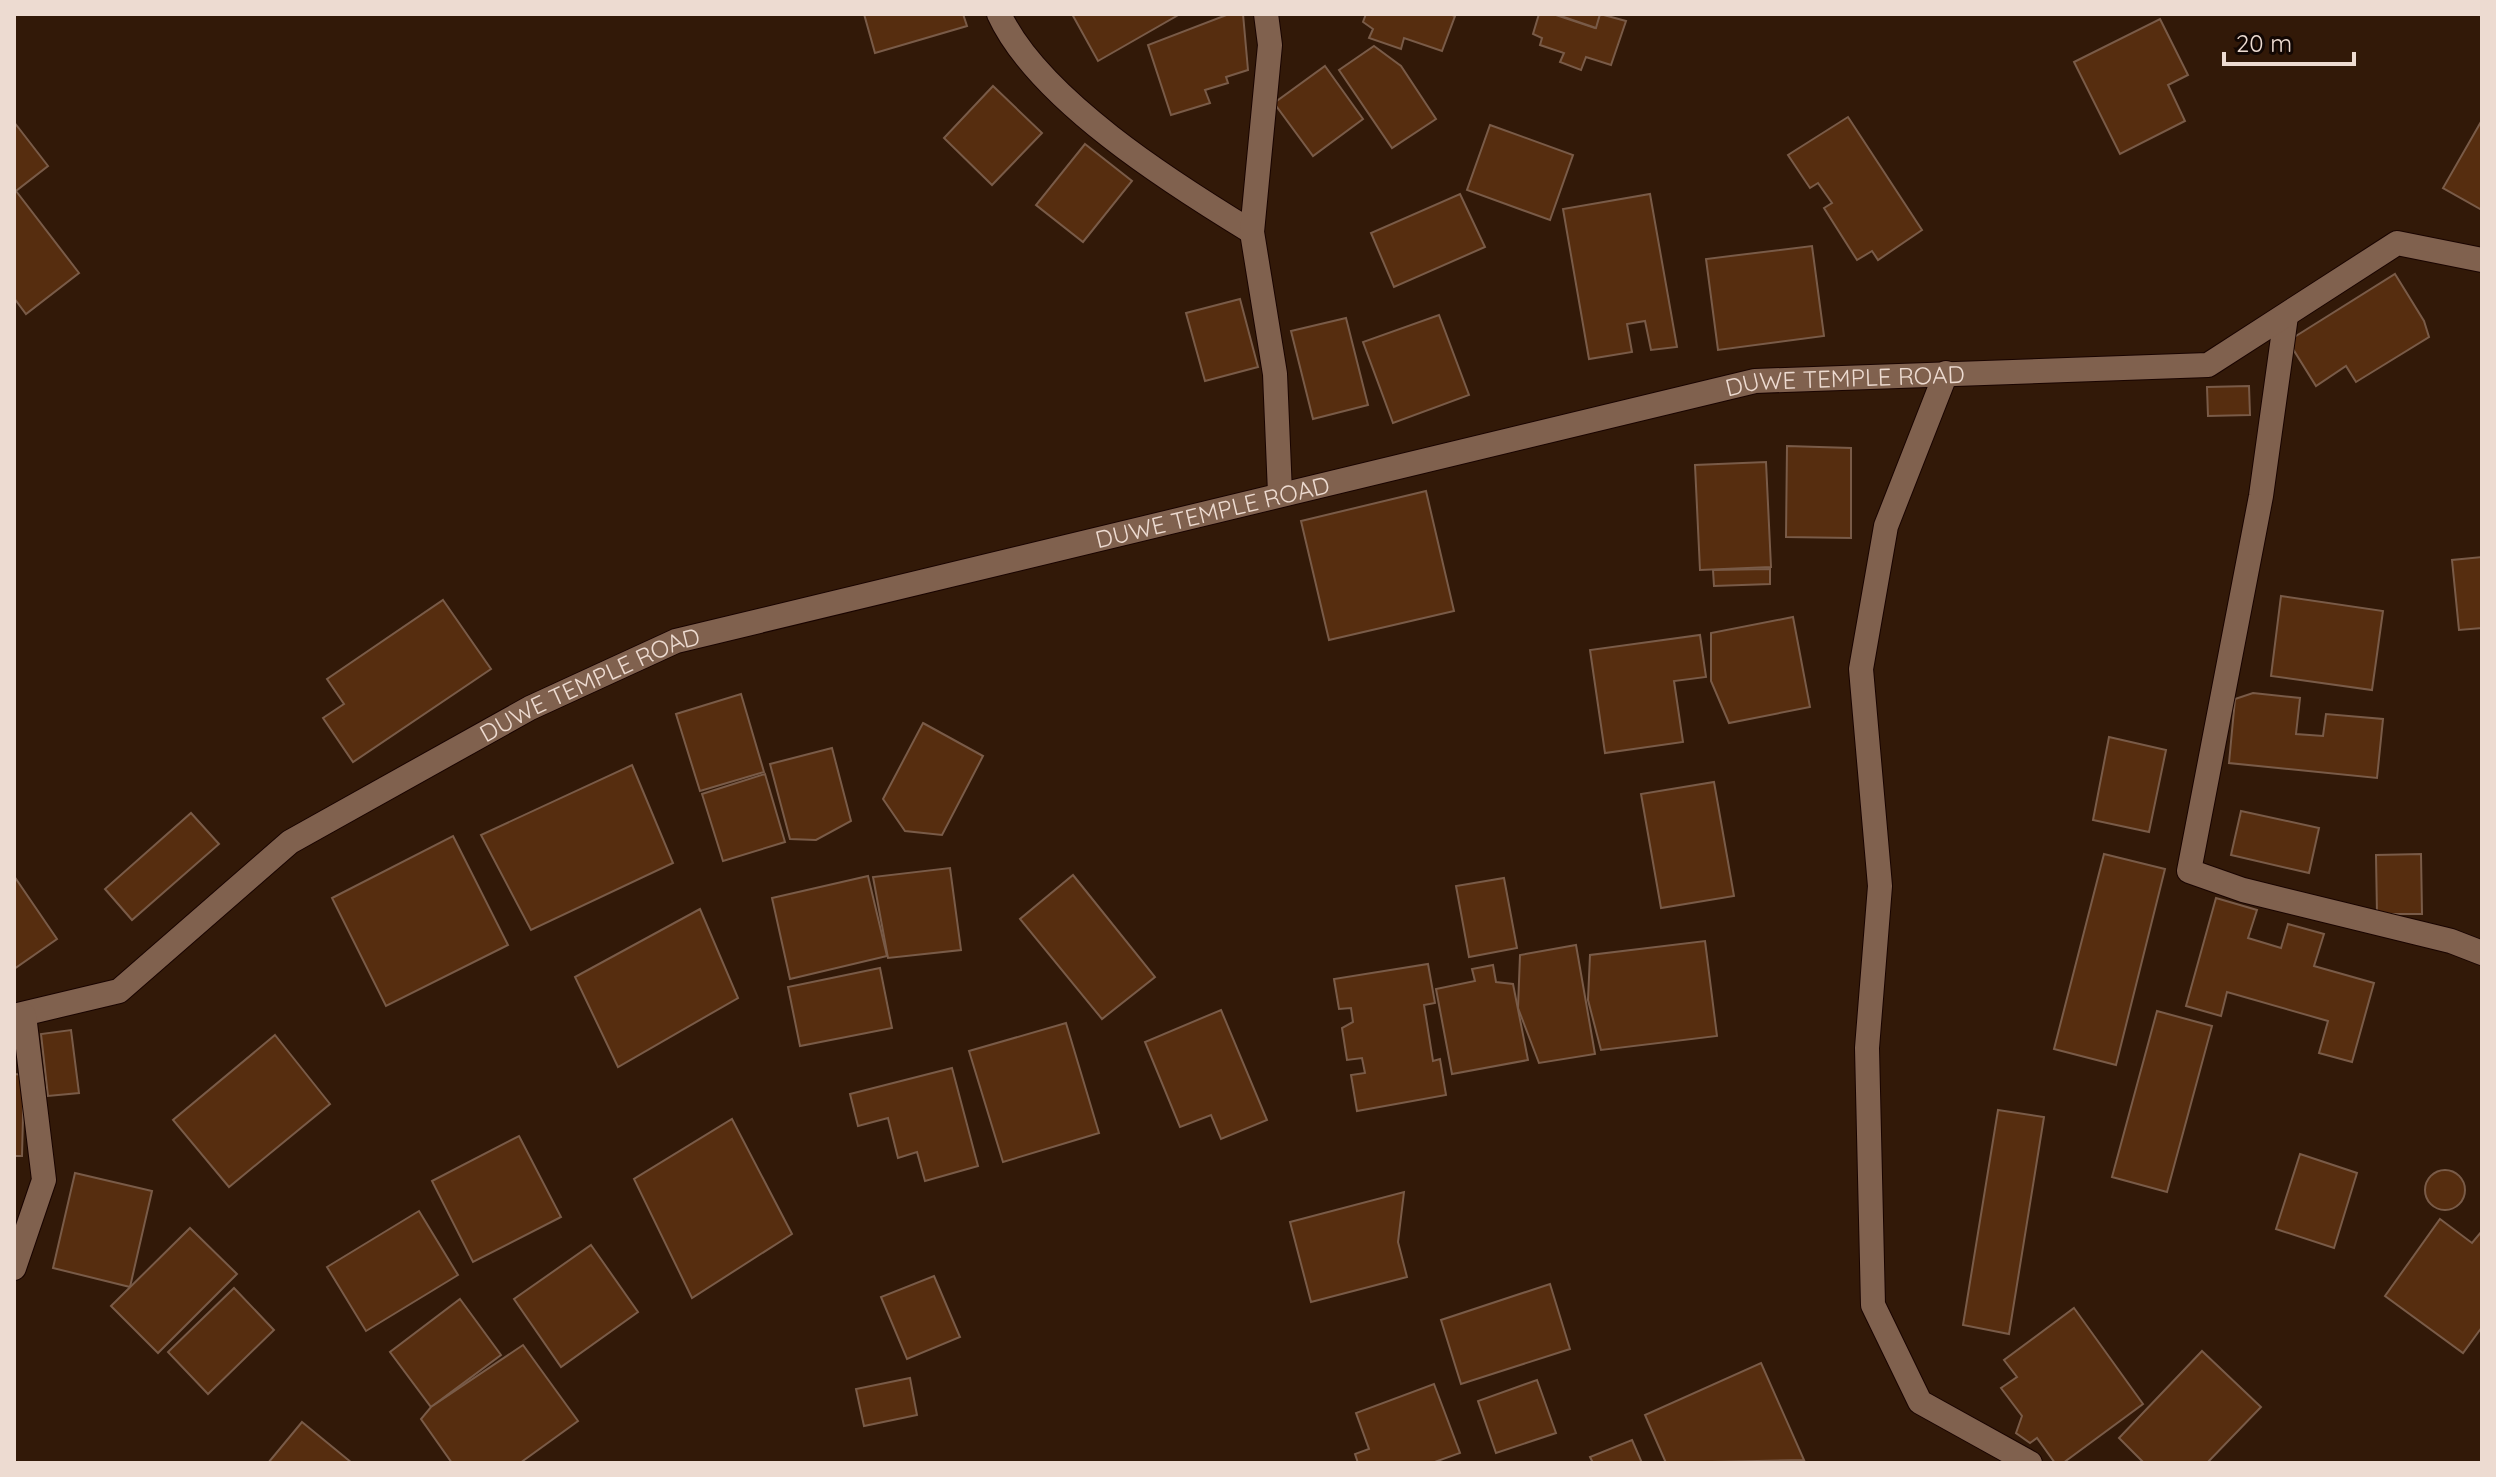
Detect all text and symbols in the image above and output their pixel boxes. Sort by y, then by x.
scale bar [2224,16,2354,66]
text: 20 m [2236,28,2292,58]
street label: DUWE TEMPLE ROAD [1722,359,1965,403]
street label: DUWE TEMPLE ROAD [1092,469,1333,554]
street label: DUWE TEMPLE ROAD [474,621,703,748]

